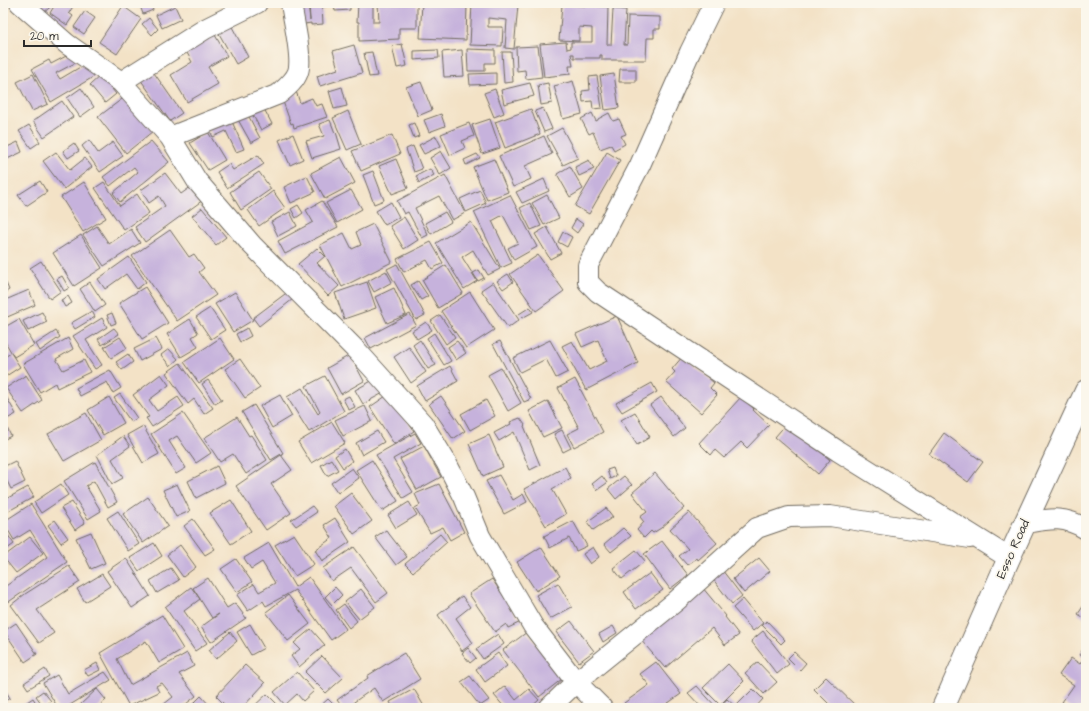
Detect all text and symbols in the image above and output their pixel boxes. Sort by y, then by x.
scale bar [24,22,91,48]
text: 20 m [30,28,59,45]
street label: Esso Road [992,516,1034,581]

